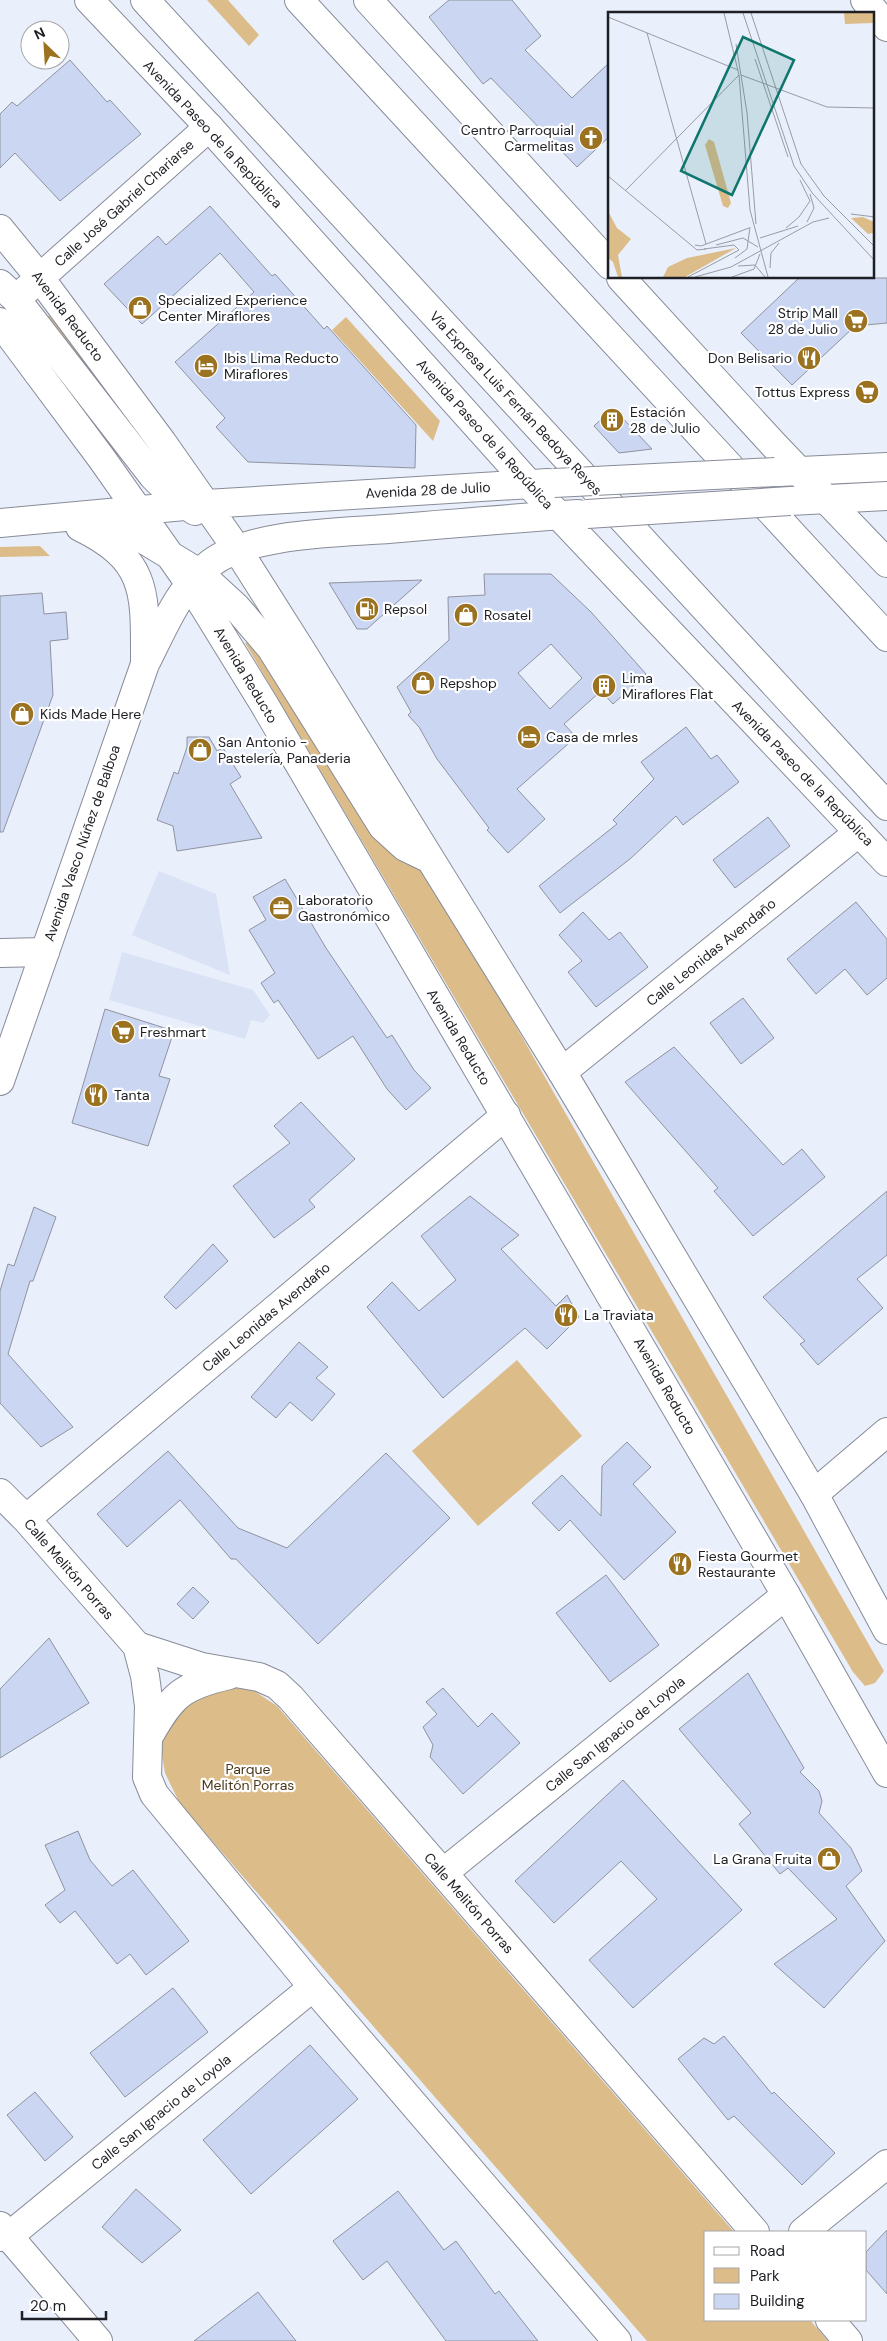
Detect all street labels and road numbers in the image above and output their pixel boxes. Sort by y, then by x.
street label: Avenida Paseo de la República [140,56,286,212]
street label: Calle José Gabriel Chariarse [50,135,198,271]
street label: Avenida Reducto [28,267,108,365]
street label: Vía Expresa Luis Fernán Bedoya Reyes [426,307,606,499]
street label: Avenida Paseo de la República [413,355,557,513]
street label: Avenida 28 de Julio [365,478,491,502]
street label: Avenida Reducto [210,624,282,726]
street label: Avenida Paseo de la República [728,696,878,850]
street label: Avenida Vasco Núñez de Balboa [40,742,124,944]
street label: Calle Leonidas Avendaño [642,894,780,1010]
street label: Avenida Reducto [423,986,495,1088]
street label: Calle Leonidas Avendaño [198,1258,334,1376]
street label: Avenida Reducto [630,1334,700,1438]
street label: Calle Melitón Porras [20,1515,118,1623]
street label: Calle San Ignacio de Loyola [541,1672,689,1796]
street label: Calle Melitón Porras [420,1849,518,1957]
street label: Calle San Ignacio de Loyola [87,2050,235,2174]

